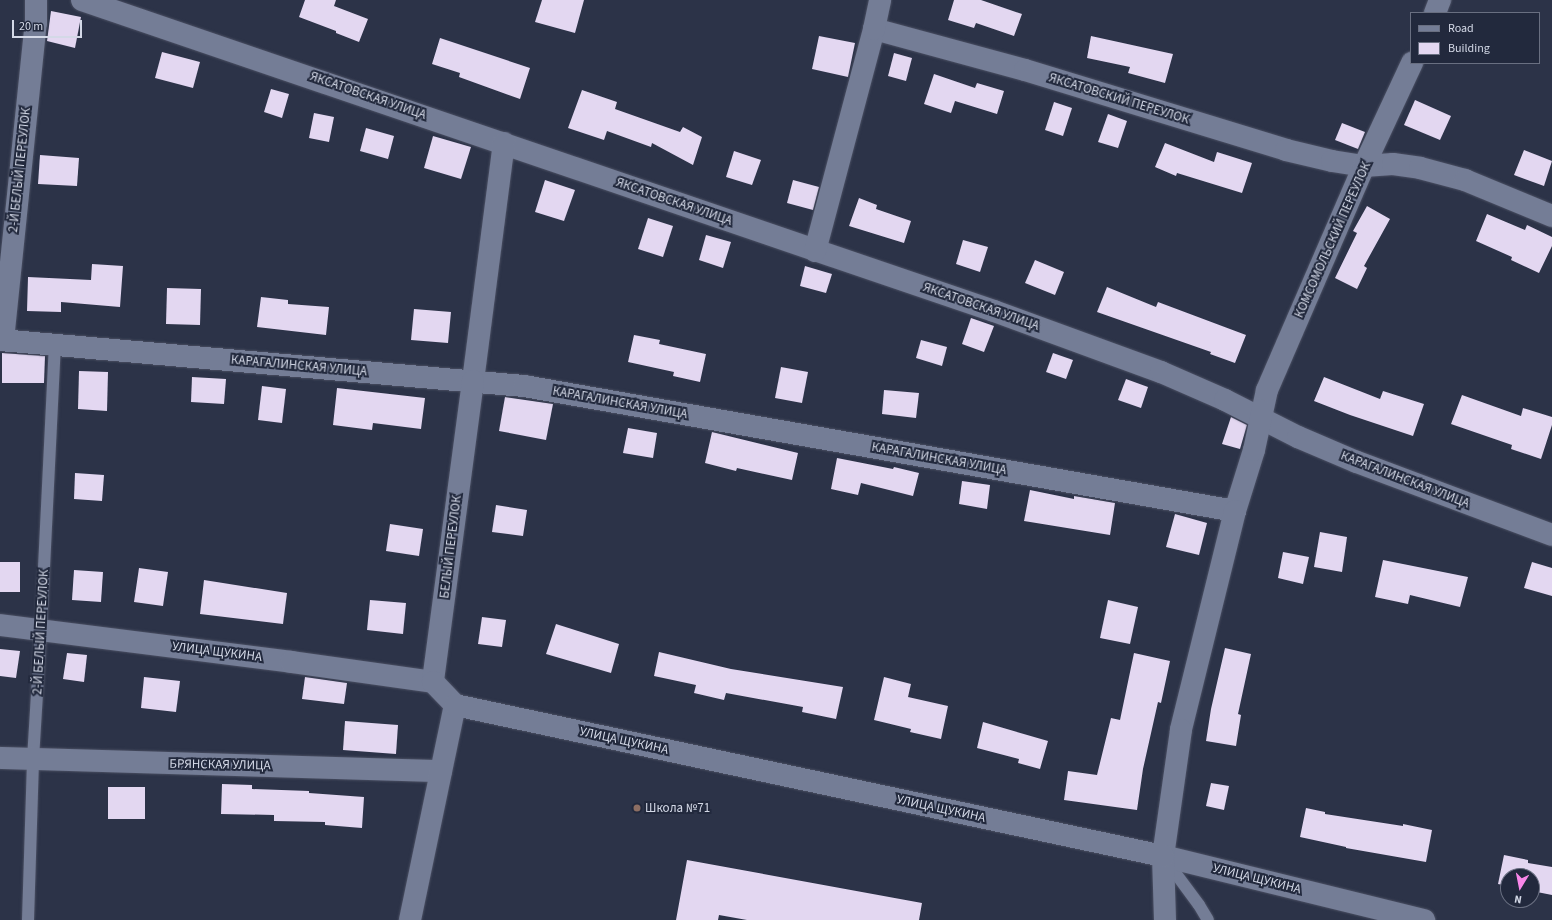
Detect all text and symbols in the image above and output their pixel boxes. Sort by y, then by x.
scale bar [14,12,84,38]
legend [1410,12,1540,64]
text: 20 m [19,18,43,35]
text: Road [1448,20,1474,37]
text: Building [1448,40,1490,57]
street label: ЯКСАТОВСКАЯ УЛИЦА [308,69,428,123]
street label: ЯКСАТОВСКИЙ ПЕРЕУЛОК [1047,70,1191,128]
street label: 2-Й БЕЛЫЙ ПЕРЕУЛОК [6,107,34,233]
street label: КОМСОМОЛЬСКИЙ ПЕРЕУЛОК [1291,160,1375,320]
street label: ЯКСАТОВСКАЯ УЛИЦА [614,175,734,229]
street label: ЯКСАТОВСКАЯ УЛИЦА [921,280,1041,334]
street label: КАРАГАЛИНСКАЯ УЛИЦА [230,352,368,380]
street label: КАРАГАЛИНСКАЯ УЛИЦА [551,383,689,423]
street label: КАРАГАЛИНСКАЯ УЛИЦА [870,439,1008,479]
street label: КАРАГАЛИНСКАЯ УЛИЦА [1338,448,1472,512]
street label: БЕЛЫЙ ПЕРЕУЛОК [437,495,465,599]
street label: 2-Й БЕЛЫЙ ПЕРЕУЛОК [30,569,52,695]
street label: УЛИЦА ЩУКИНА [171,639,263,665]
street label: УЛИЦА ЩУКИНА [578,724,670,758]
street label: БРЯНСКАЯ УЛИЦА [169,756,271,774]
street label: УЛИЦА ЩУКИНА [895,792,987,826]
place label: Школа №71 [645,800,710,816]
marker: Школа №71 [632,803,642,813]
street label: УЛИЦА ЩУКИНА [1211,861,1303,897]
north arrow [1500,868,1540,908]
text: N [1513,891,1523,907]

